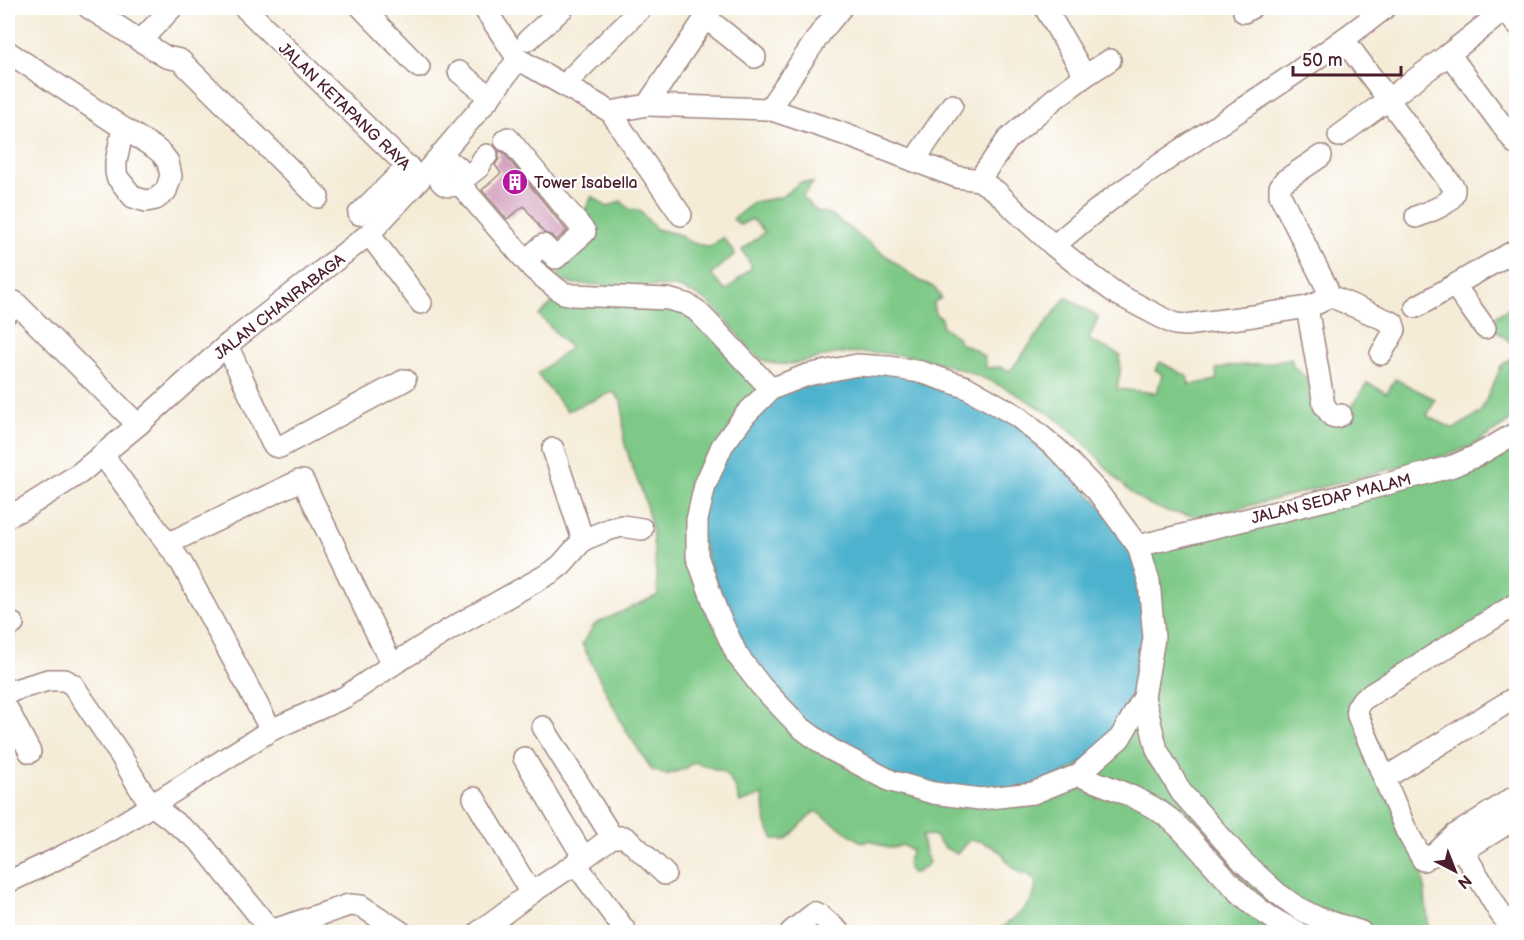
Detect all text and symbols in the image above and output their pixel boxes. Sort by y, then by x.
street label: JALAN KETAPANG RAYA [274,39,414,175]
scale bar [1293,39,1401,77]
text: 50 m [1302,50,1343,71]
building icon: Tower Isabella [500,167,530,197]
place label: Tower Isabella [534,174,638,193]
street label: JALAN CHANRABAGA [211,250,349,364]
street label: JALAN SEDAP MALAM [1249,470,1413,529]
north arrow [1425,841,1485,901]
text: N [1453,870,1475,892]

